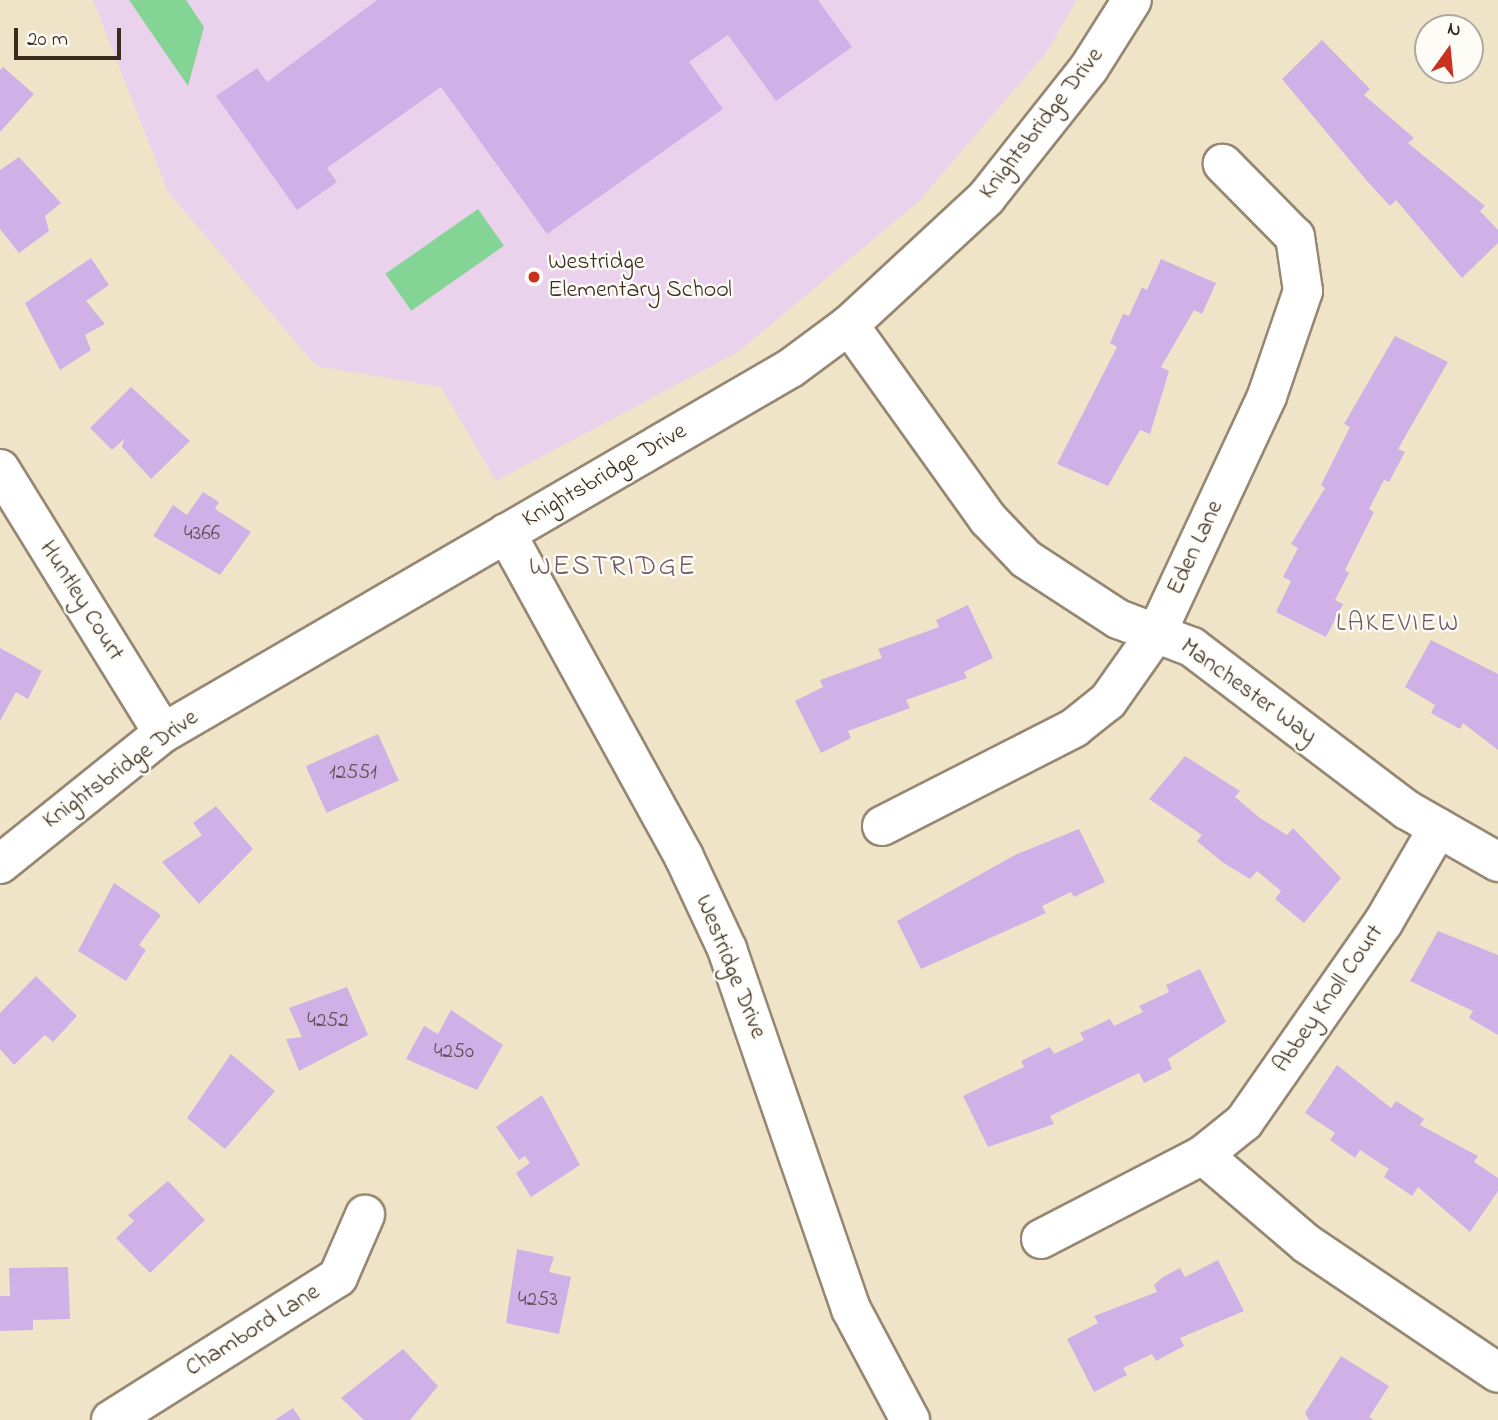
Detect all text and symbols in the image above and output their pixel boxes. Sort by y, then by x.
scale bar [18,14,124,58]
north arrow [1414,14,1484,84]
text: N [1444,15,1464,45]
text: 20 m [27,25,68,55]
street label: Knightsbridge Drive [974,42,1110,206]
place label: Westridge Elementary School [548,249,732,305]
marker: Westridge Elementary School [526,269,542,285]
street label: Knightsbridge Drive [518,417,692,535]
street label: Eden Lane [1162,496,1230,600]
house number: 4366 [184,521,220,547]
street label: Huntley Court [33,536,129,666]
district label: WESTRIDGE [530,551,696,585]
district label: LAKEVIEW [1337,609,1459,641]
street label: Manchester Way [1174,633,1322,751]
street label: Knightsbridge Drive [38,704,204,836]
house number: 12551 [329,760,377,786]
street label: Westridge Drive [688,891,772,1043]
street label: Abbey Knoll Court [1267,920,1391,1078]
house number: 4252 [307,1008,349,1034]
house number: 4250 [434,1039,474,1065]
street label: Chambord Lane [181,1278,325,1384]
house number: 4253 [518,1287,558,1313]

